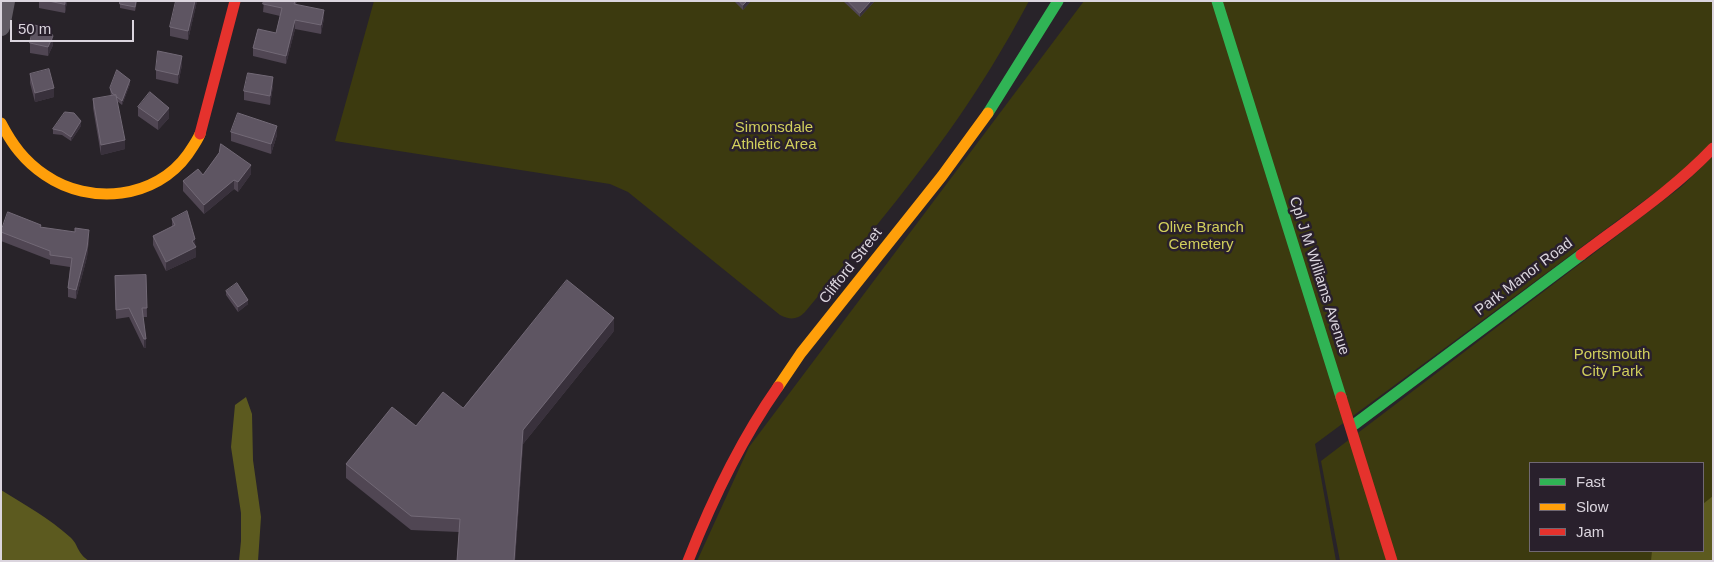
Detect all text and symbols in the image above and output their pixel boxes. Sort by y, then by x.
scale bar [12,10,136,42]
text: 50 m [18,20,51,37]
park label: Simonsdale Athletic Area [731,119,817,154]
street label: Cpl J M Williams Avenue [1285,194,1353,358]
park label: Olive Branch Cemetery [1158,219,1244,254]
street label: Clifford Street [816,224,886,308]
street label: Park Manor Road [1472,234,1576,320]
park label: Portsmouth City Park [1574,346,1650,381]
legend [1529,462,1704,552]
text: Fast [1576,473,1605,490]
text: Slow [1576,498,1609,515]
text: Jam [1576,523,1604,540]

